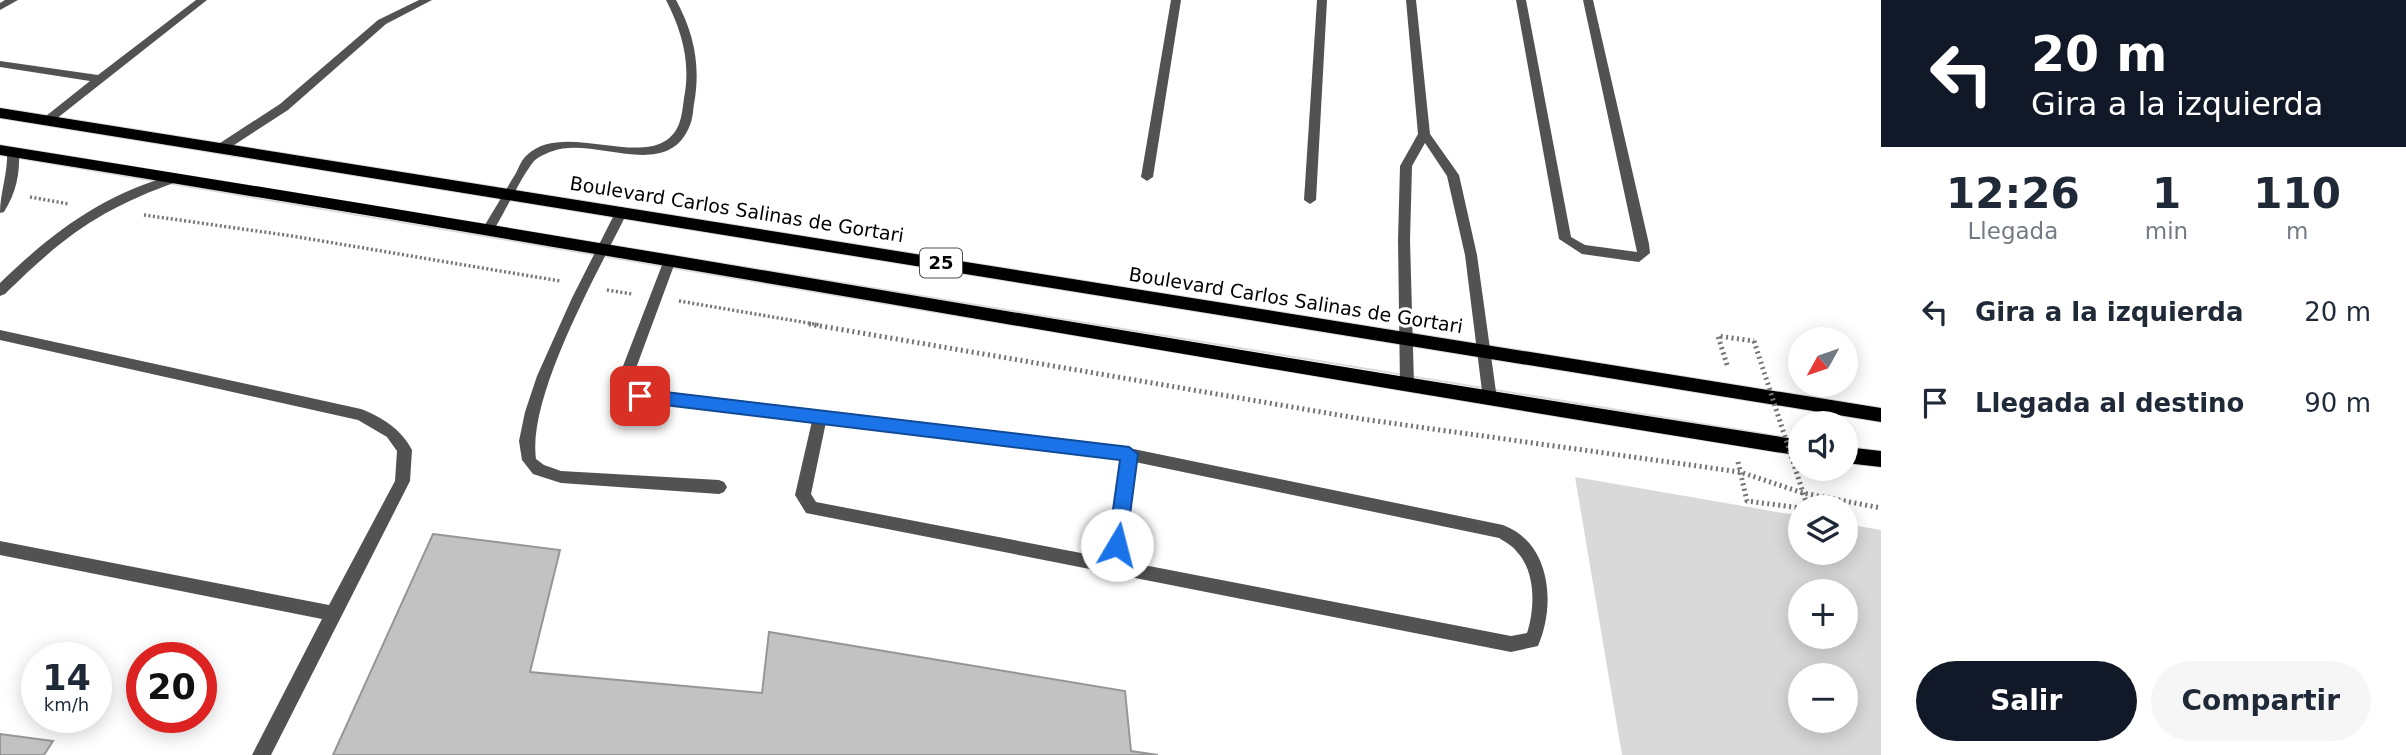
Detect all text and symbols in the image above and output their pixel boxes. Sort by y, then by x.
text: 20 m [2031,26,2167,83]
icon: left [1916,28,2007,119]
text: Gira a la izquierda [2031,85,2323,123]
text: 12:26 [1946,169,2080,218]
text: 1 [2152,169,2181,218]
text: 110 [2253,169,2341,218]
street label: Boulevard Carlos Salinas de Gortari [568,172,906,246]
text: Llegada [1968,218,2058,244]
text: min [2145,218,2188,244]
text: m [2286,218,2308,244]
road number: 25 [920,248,962,278]
street label: Boulevard Carlos Salinas de Gortari [1127,263,1465,337]
icon: left [1916,293,1954,331]
text: Gira a la izquierda [1975,297,2243,327]
text: 20 m [2304,297,2371,327]
north arrow [1788,327,1858,397]
map controls [1788,327,1858,733]
pin [610,366,670,426]
icon: arrive [621,377,659,415]
icon: arrive [1916,384,1954,422]
text: Llegada al destino [1975,388,2244,418]
text: 90 m [2304,388,2371,418]
button: sound [1788,411,1858,481]
button: layers [1788,495,1858,565]
position arrow [1080,508,1154,582]
button: + [1788,579,1858,649]
speed limit sign: 20 [126,642,217,733]
text: 14 [42,658,91,698]
button: Salir [1916,661,2137,741]
button: Compartir [2151,661,2371,741]
button: − [1788,663,1858,733]
text: km/h [44,694,89,715]

